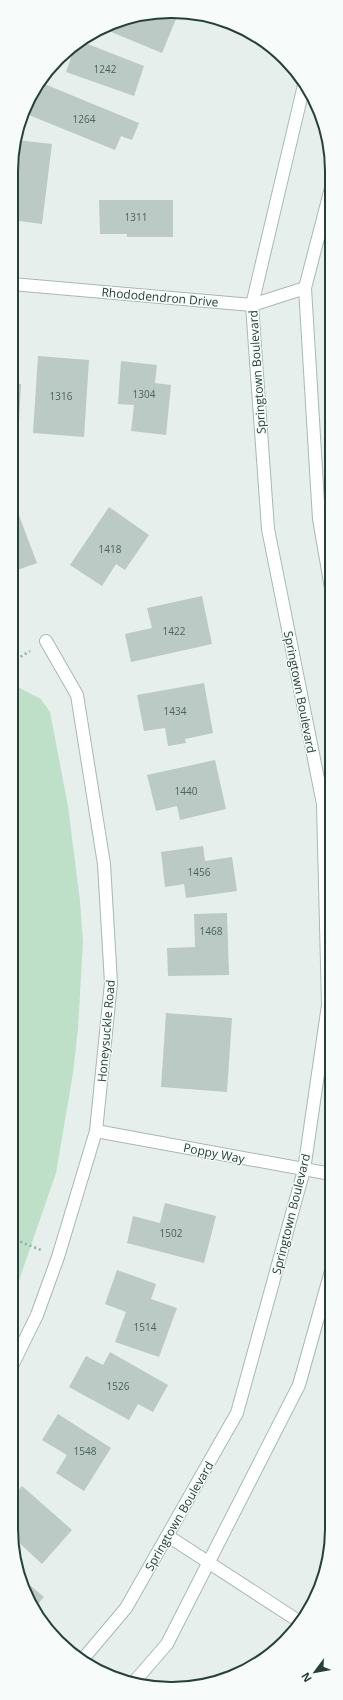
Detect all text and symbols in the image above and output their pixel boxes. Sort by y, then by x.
house number: 1242 [94,62,117,76]
house number: 1264 [73,112,96,126]
house number: 1311 [125,210,147,224]
street label: Rhododendron Drive [101,283,219,311]
street label: Springtown Boulevard [244,310,270,434]
house number: 1304 [133,387,156,401]
house number: 1316 [50,389,73,403]
house number: 1418 [99,542,122,556]
house number: 1422 [163,624,186,638]
street label: Springtown Boulevard [280,630,320,754]
house number: 1434 [164,704,187,718]
house number: 1440 [175,784,198,798]
house number: 1456 [188,865,211,879]
house number: 1468 [200,924,223,938]
street label: Honeysuckle Road [93,979,119,1083]
street label: Poppy Way [182,1139,247,1167]
street label: Springtown Boulevard [268,1152,314,1276]
house number: 1502 [160,1226,183,1240]
house number: 1514 [134,1320,157,1334]
house number: 1526 [107,1379,130,1393]
house number: 1548 [74,1444,97,1458]
street label: Springtown Boulevard [141,1458,217,1574]
north arrow [295,1652,335,1692]
text: N [297,1670,315,1685]

